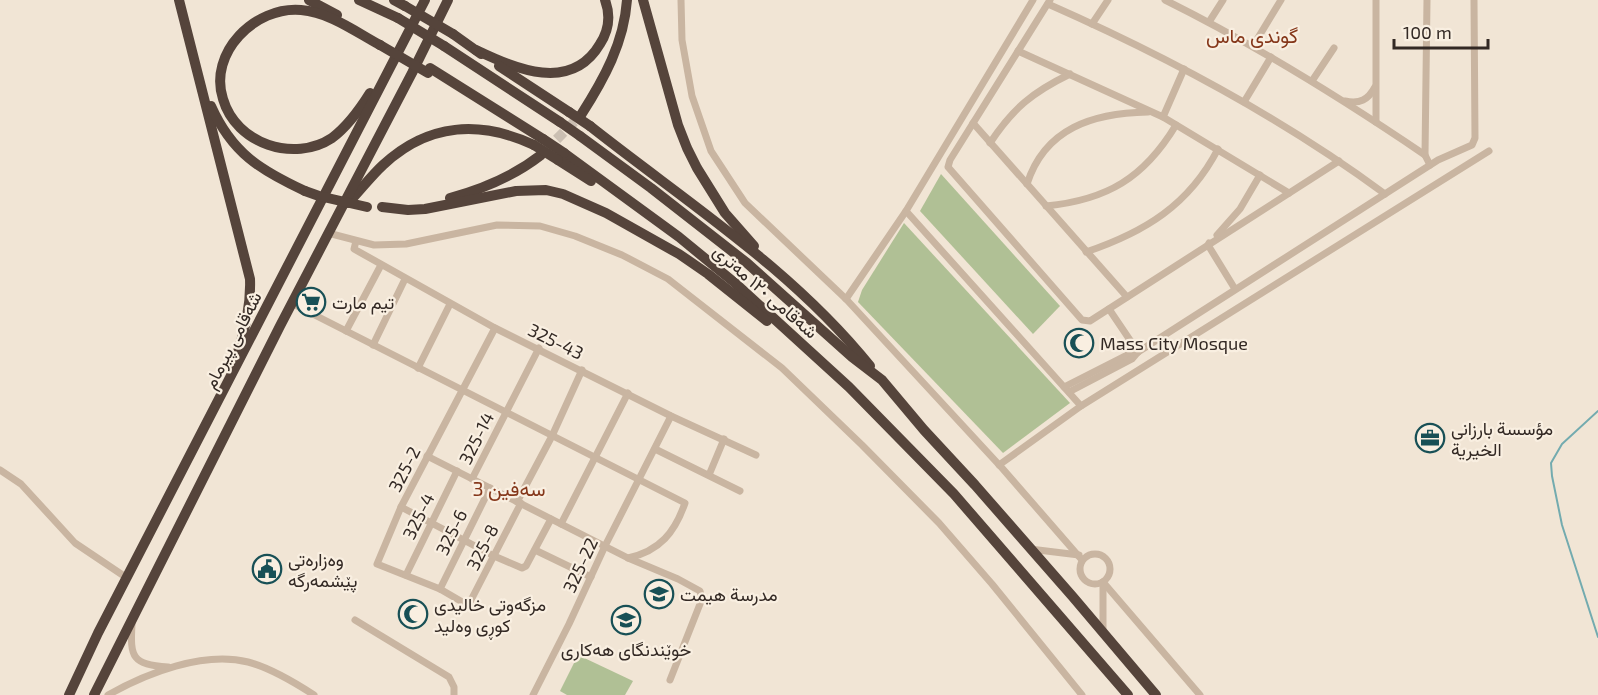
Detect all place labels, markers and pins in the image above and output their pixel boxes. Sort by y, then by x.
supermarket icon: تيم مارت [295,286,327,318]
place label: تيم مارت [332,291,394,315]
mosque icon: Mass City Mosque [1063,327,1095,359]
place label: Mass City Mosque [1100,332,1248,354]
place label: مؤسسة بارزانی الخیریة [1451,417,1553,461]
office icon: مؤسسة بارزانی الخیریة [1414,422,1446,454]
place label: وەزارەتی پێشمەرگە [288,548,357,593]
public building icon: وەزارەتی پێشمەرگە [251,553,283,585]
school or university icon: مدرسة هيمت [643,578,675,610]
place label: مدرسة هيمت [680,583,778,606]
place label: مزگەوتی خالیدی کوڕی وەلید [434,593,546,640]
mosque icon: مزگەوتی خالیدی کوڕی وەلید [397,598,429,630]
school or university icon: خوێندنگای هەکاری [610,604,642,636]
place label: خوێندنگای هەکاری [561,638,691,661]

